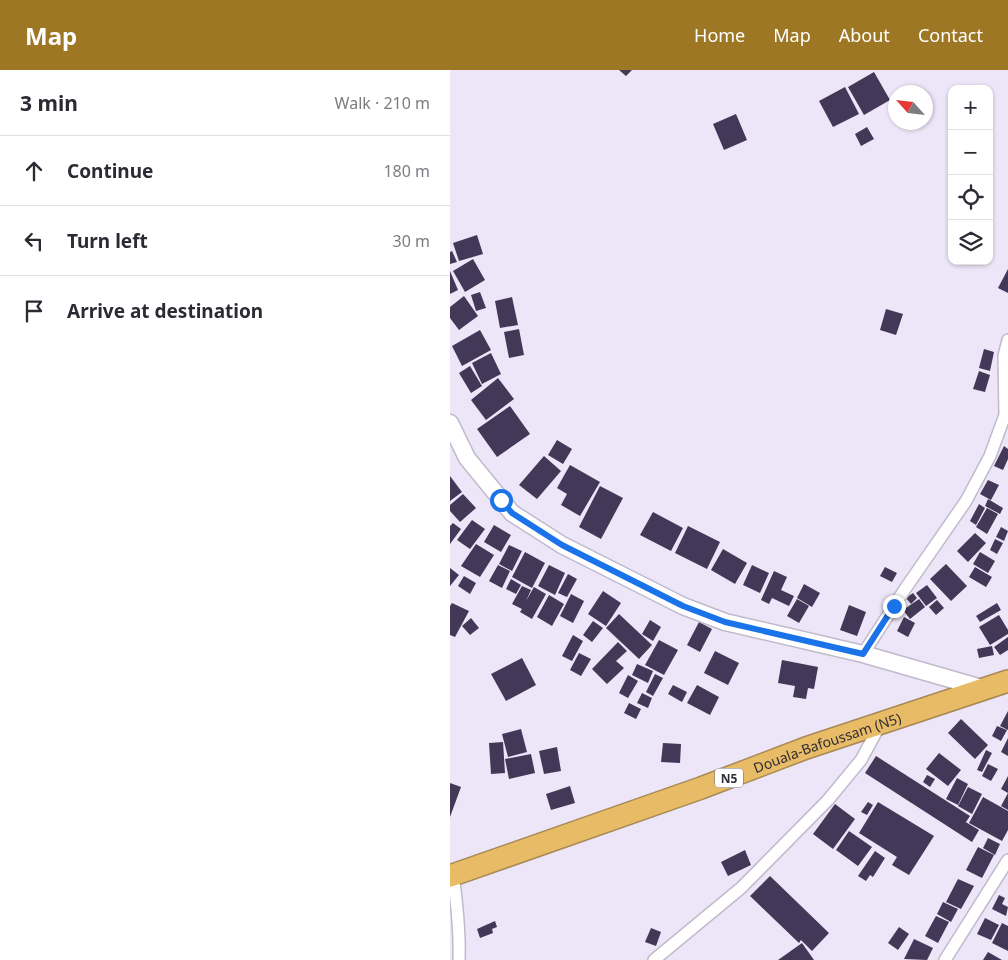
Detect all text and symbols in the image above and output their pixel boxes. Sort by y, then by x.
text: Map [25,19,77,52]
text: Home [694,23,745,47]
text: Map [773,23,811,47]
text: About [839,23,890,47]
text: Contact [918,23,983,47]
north arrow [888,85,933,130]
map controls [948,85,993,265]
button: + [948,85,993,130]
text: 3 min [20,89,78,117]
text: Walk · 210 m [335,92,430,114]
button: − [948,130,993,175]
icon: ahead [20,157,48,185]
text: Continue [67,158,153,184]
text: 180 m [383,160,430,182]
button: locate [948,175,993,220]
button: layers [948,220,993,265]
icon: left [20,227,48,255]
text: Turn left [67,228,148,254]
text: 30 m [393,230,430,252]
icon: arrive [20,297,48,325]
text: Arrive at destination [67,298,263,324]
route start [490,489,513,512]
route end [883,595,906,618]
street label: Douala-Bafoussam (N5) [750,708,903,777]
road number: N5 [715,768,743,788]

